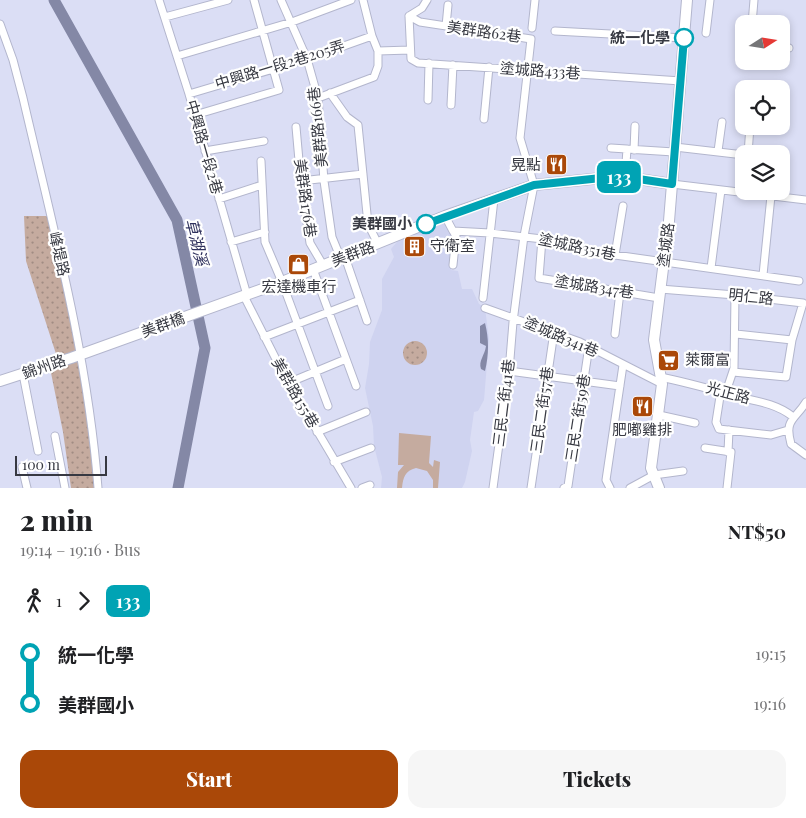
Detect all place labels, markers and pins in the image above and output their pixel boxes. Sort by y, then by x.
place label: 統一化學 [610,27,670,47]
marker: 統一化學 [674,28,694,48]
restaurant icon: 晃點 [545,153,569,177]
place label: 晃點 [511,154,541,174]
place label: 美群國小 [352,213,413,233]
marker: 美群國小 [416,214,436,234]
building icon: 守衛室 [402,234,426,258]
place label: 守衛室 [430,235,475,255]
shop icon: 宏達機車行 [287,252,311,276]
place label: 宏達機車行 [261,276,337,296]
supermarket icon: 萊爾富 [657,348,681,372]
place label: 萊爾富 [685,349,730,369]
restaurant icon: 肥嘟雞排 [630,395,654,419]
place label: 肥嘟雞排 [612,419,672,439]

